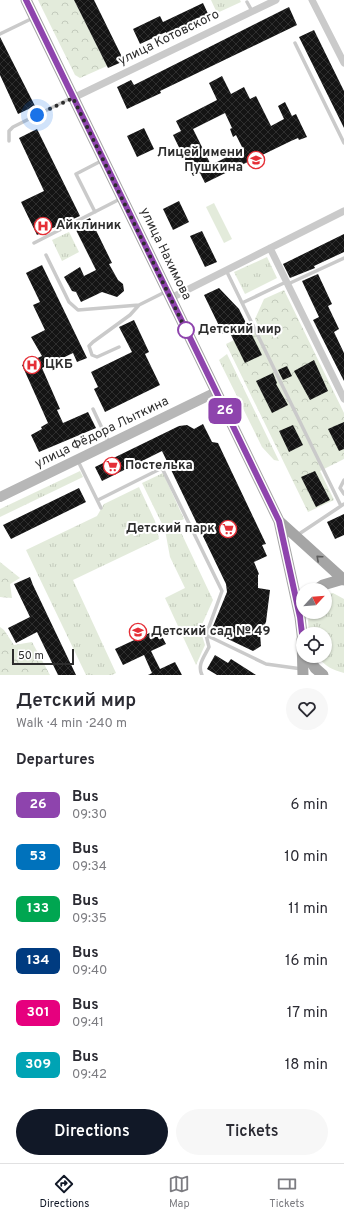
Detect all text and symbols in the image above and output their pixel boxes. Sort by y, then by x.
street label: улица Котовского [116,7,222,69]
your location [27,105,47,125]
place label: Лицей имени Пушкина [157,145,243,176]
school or university icon: Лицей имени Пушкина [246,150,266,170]
street label: улица Нахимова [136,205,194,303]
hospital icon: Айклиник [33,216,53,236]
place label: Айклиник [56,218,122,234]
marker: Детский мир [177,321,195,339]
place label: Детский мир [198,322,281,338]
hospital icon: ЦКБ [22,355,42,375]
place label: ЦКБ [45,357,73,373]
street label: улица Фёдора Лыткина [32,394,172,472]
line badge: 26 [207,398,243,424]
text: 26 [216,402,234,419]
supermarket icon: Постелька [102,456,122,476]
place label: Постелька [125,458,193,474]
supermarket icon: Детский парк [218,519,238,539]
place label: Детский парк [126,521,215,537]
one-way arrow [316,555,324,562]
north arrow [296,583,332,619]
map controls [296,583,332,663]
school or university icon: Детский сад № 49 [128,622,148,642]
place label: Детский сад № 49 [151,624,270,640]
button: locate [296,627,332,663]
scale bar [12,647,74,666]
text: 50 m [18,649,44,663]
button: heart [286,688,328,730]
text: Детский мир [16,689,136,713]
text: Walk · 4 min · 240 m [16,716,127,732]
text: Departures [16,751,95,770]
text: Bus [72,788,99,807]
text: 26 [29,796,47,813]
text: 6 min [291,796,328,815]
text: 09:30 [72,807,107,823]
text: Bus [72,840,99,859]
text: 53 [30,848,46,865]
text: 10 min [284,848,328,867]
text: 09:34 [72,859,107,875]
text: Bus [72,892,99,911]
text: 133 [27,900,49,917]
text: 11 min [288,900,328,919]
text: 09:35 [72,911,107,927]
text: Bus [72,944,99,963]
text: 134 [27,952,50,969]
text: 16 min [285,952,328,971]
text: 09:40 [72,963,107,979]
text: Bus [72,996,99,1015]
text: 301 [27,1004,49,1021]
text: 17 min [287,1004,328,1023]
text: 09:41 [72,1015,104,1031]
text: Bus [72,1048,99,1067]
text: 309 [25,1056,51,1073]
text: 18 min [285,1056,328,1075]
text: 09:42 [72,1067,107,1083]
button: Directions [16,1109,168,1155]
button: Tickets [176,1109,328,1155]
tab: Directions [39,1173,89,1211]
tab: Map [168,1173,190,1211]
tab: Tickets [269,1173,305,1211]

